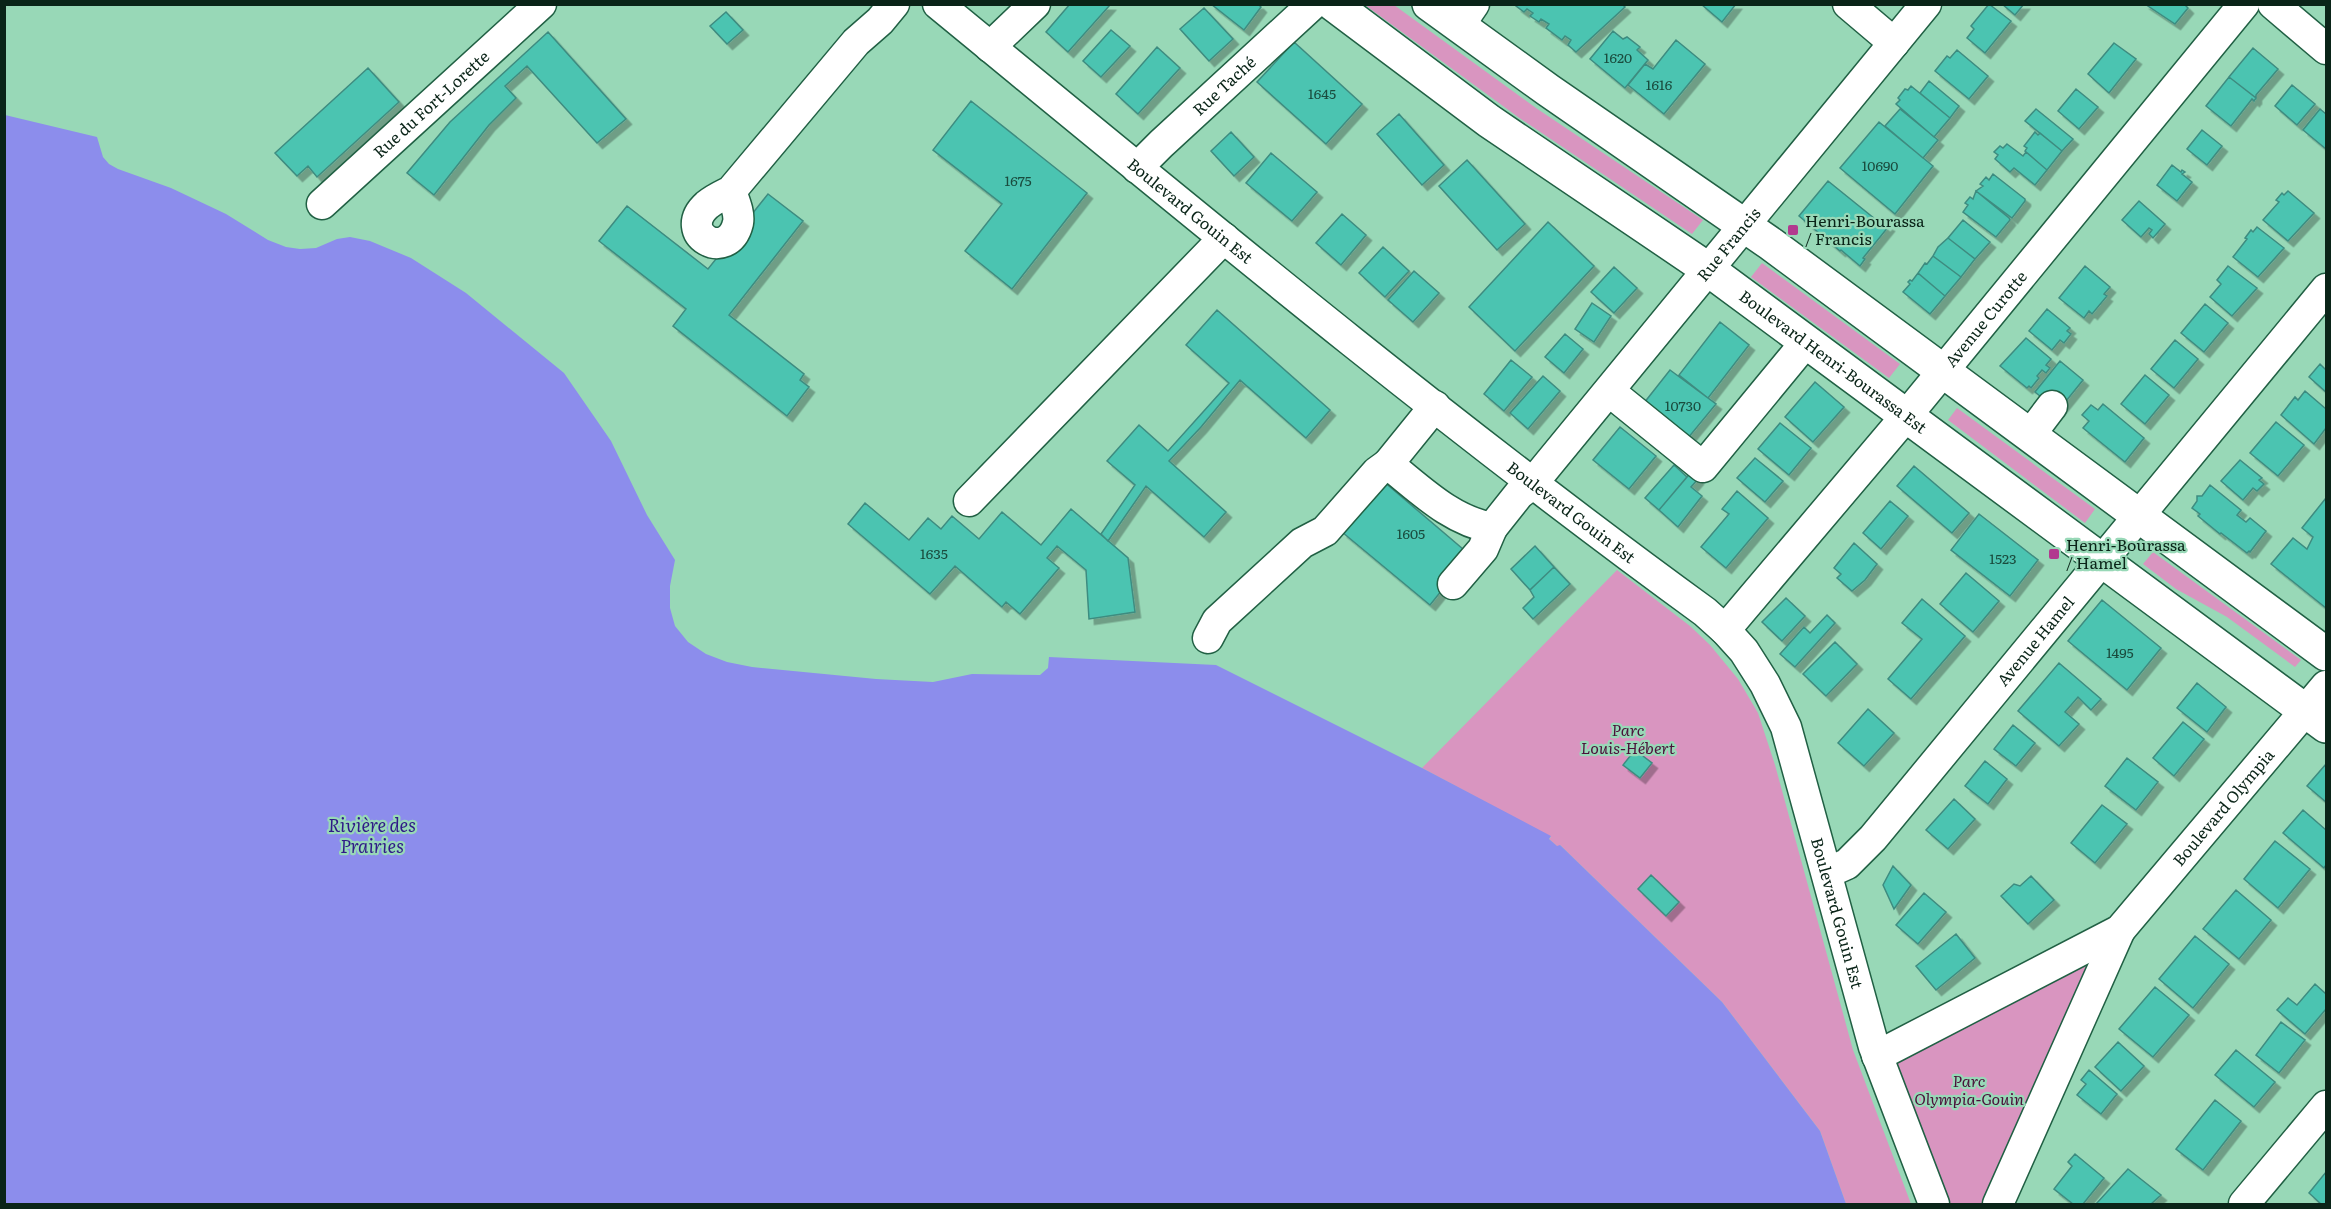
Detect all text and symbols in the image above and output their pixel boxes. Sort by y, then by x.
street label: Rue du Fort-Lorette [367,44,494,163]
house number: 1620 [1604,47,1632,67]
street label: Rue Taché [1187,50,1261,120]
house number: 1616 [1646,74,1673,94]
house number: 1645 [1308,83,1336,103]
street label: Boulevard Gouin Est [1123,151,1259,269]
house number: 10690 [1862,155,1898,175]
house number: 1675 [1004,170,1032,190]
street label: Rue Francis [1690,202,1766,286]
place label: Henri-Bourassa / Francis [1805,208,1925,250]
marker: Henri-Bourassa / Francis [1786,223,1800,237]
street label: Avenue Curotte [1938,265,2032,372]
street label: Boulevard Henri-Bourassa Est [1735,284,1933,439]
house number: 10730 [1665,395,1701,415]
street label: Boulevard Gouin Est [1502,455,1642,568]
house number: 1605 [1397,523,1425,543]
place label: Henri-Bourassa / Hamel [2066,532,2186,574]
house number: 1635 [920,543,948,563]
marker: Henri-Bourassa / Hamel [2047,547,2061,561]
house number: 1523 [1989,548,2017,568]
street label: Avenue Hamel [1990,590,2079,691]
house number: 1495 [2106,642,2134,662]
park label: Parc Louis-Hébert [1581,717,1676,759]
street label: Boulevard Olympia [2166,743,2279,871]
water label: Rivière des Prairies [328,811,416,859]
street label: Boulevard Gouin Est [1806,834,1870,992]
park label: Parc Olympia-Gouin [1914,1068,2024,1110]

